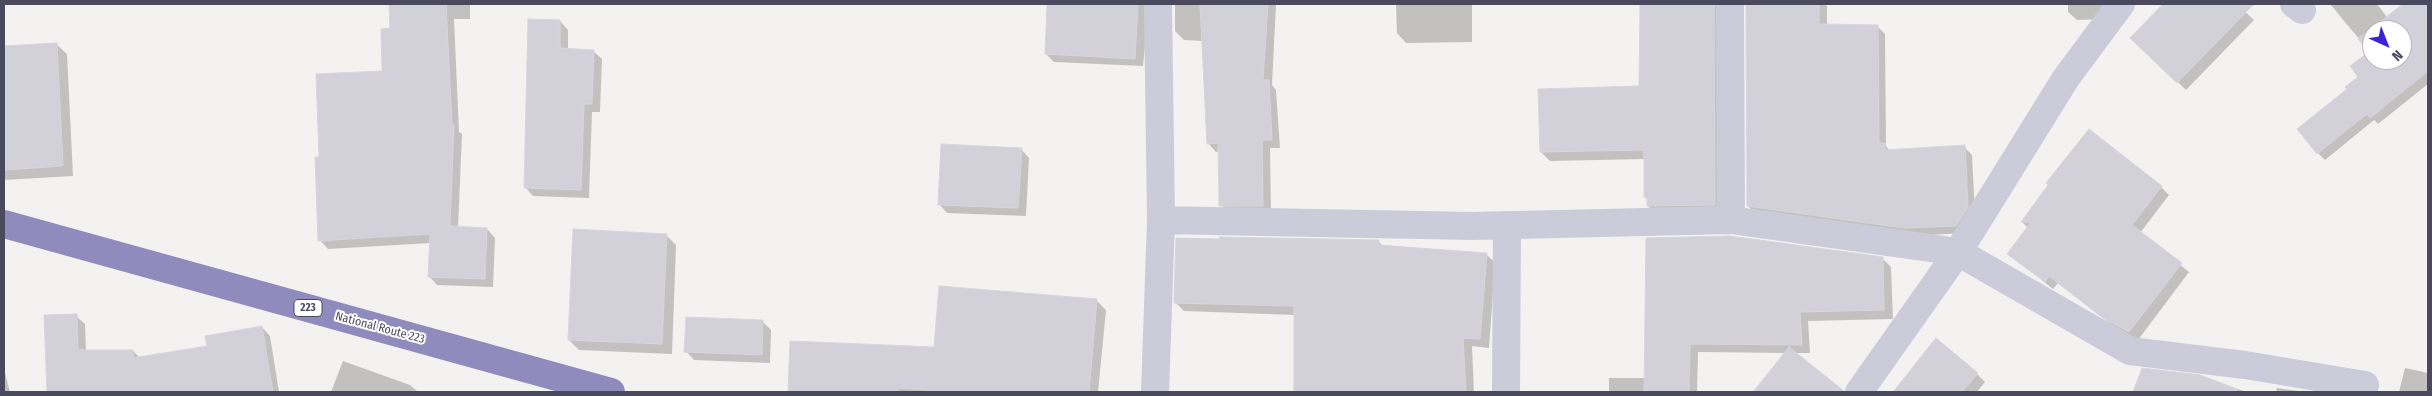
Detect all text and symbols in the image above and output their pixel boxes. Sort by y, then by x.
north arrow [2362,20,2412,70]
text: N [2388,46,2406,64]
road number: 223 [294,300,322,316]
street label: National Route 223 [334,309,426,347]

